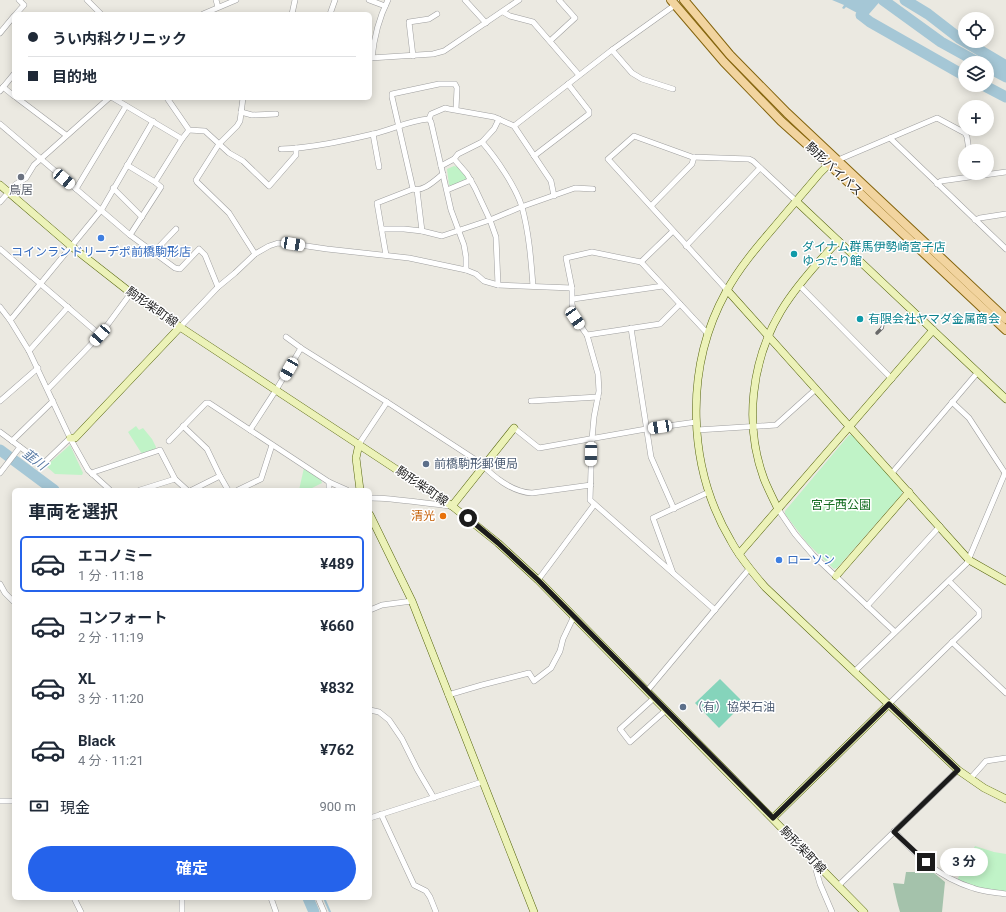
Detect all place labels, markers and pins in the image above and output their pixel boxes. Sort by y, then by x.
marker: 鳥居 [16,172,26,182]
place label: 鳥居 [9,183,33,197]
marker: コインランドリーデポ前橋駒形店 [96,233,106,243]
place label: ダイナム群馬伊勢崎宮子店 ゆったり館 [802,240,945,268]
place label: コインランドリーデポ前橋駒形店 [11,245,191,259]
marker: ダイナム群馬伊勢崎宮子店 ゆったり館 [789,249,799,259]
place label: 有限会社ヤマダ金属商会 [868,312,1000,326]
marker: 有限会社ヤマダ金属商会 [855,314,865,324]
place label: 前橋駒形郵便局 [434,457,518,471]
marker: 前橋駒形郵便局 [421,459,431,469]
place label: 清光 [411,509,435,523]
marker: 清光 [438,511,448,521]
place label: ローソン [787,553,835,567]
marker: ローソン [774,555,784,565]
place label: （有）協栄石油 [691,700,775,714]
marker: （有）協栄石油 [678,702,688,712]

